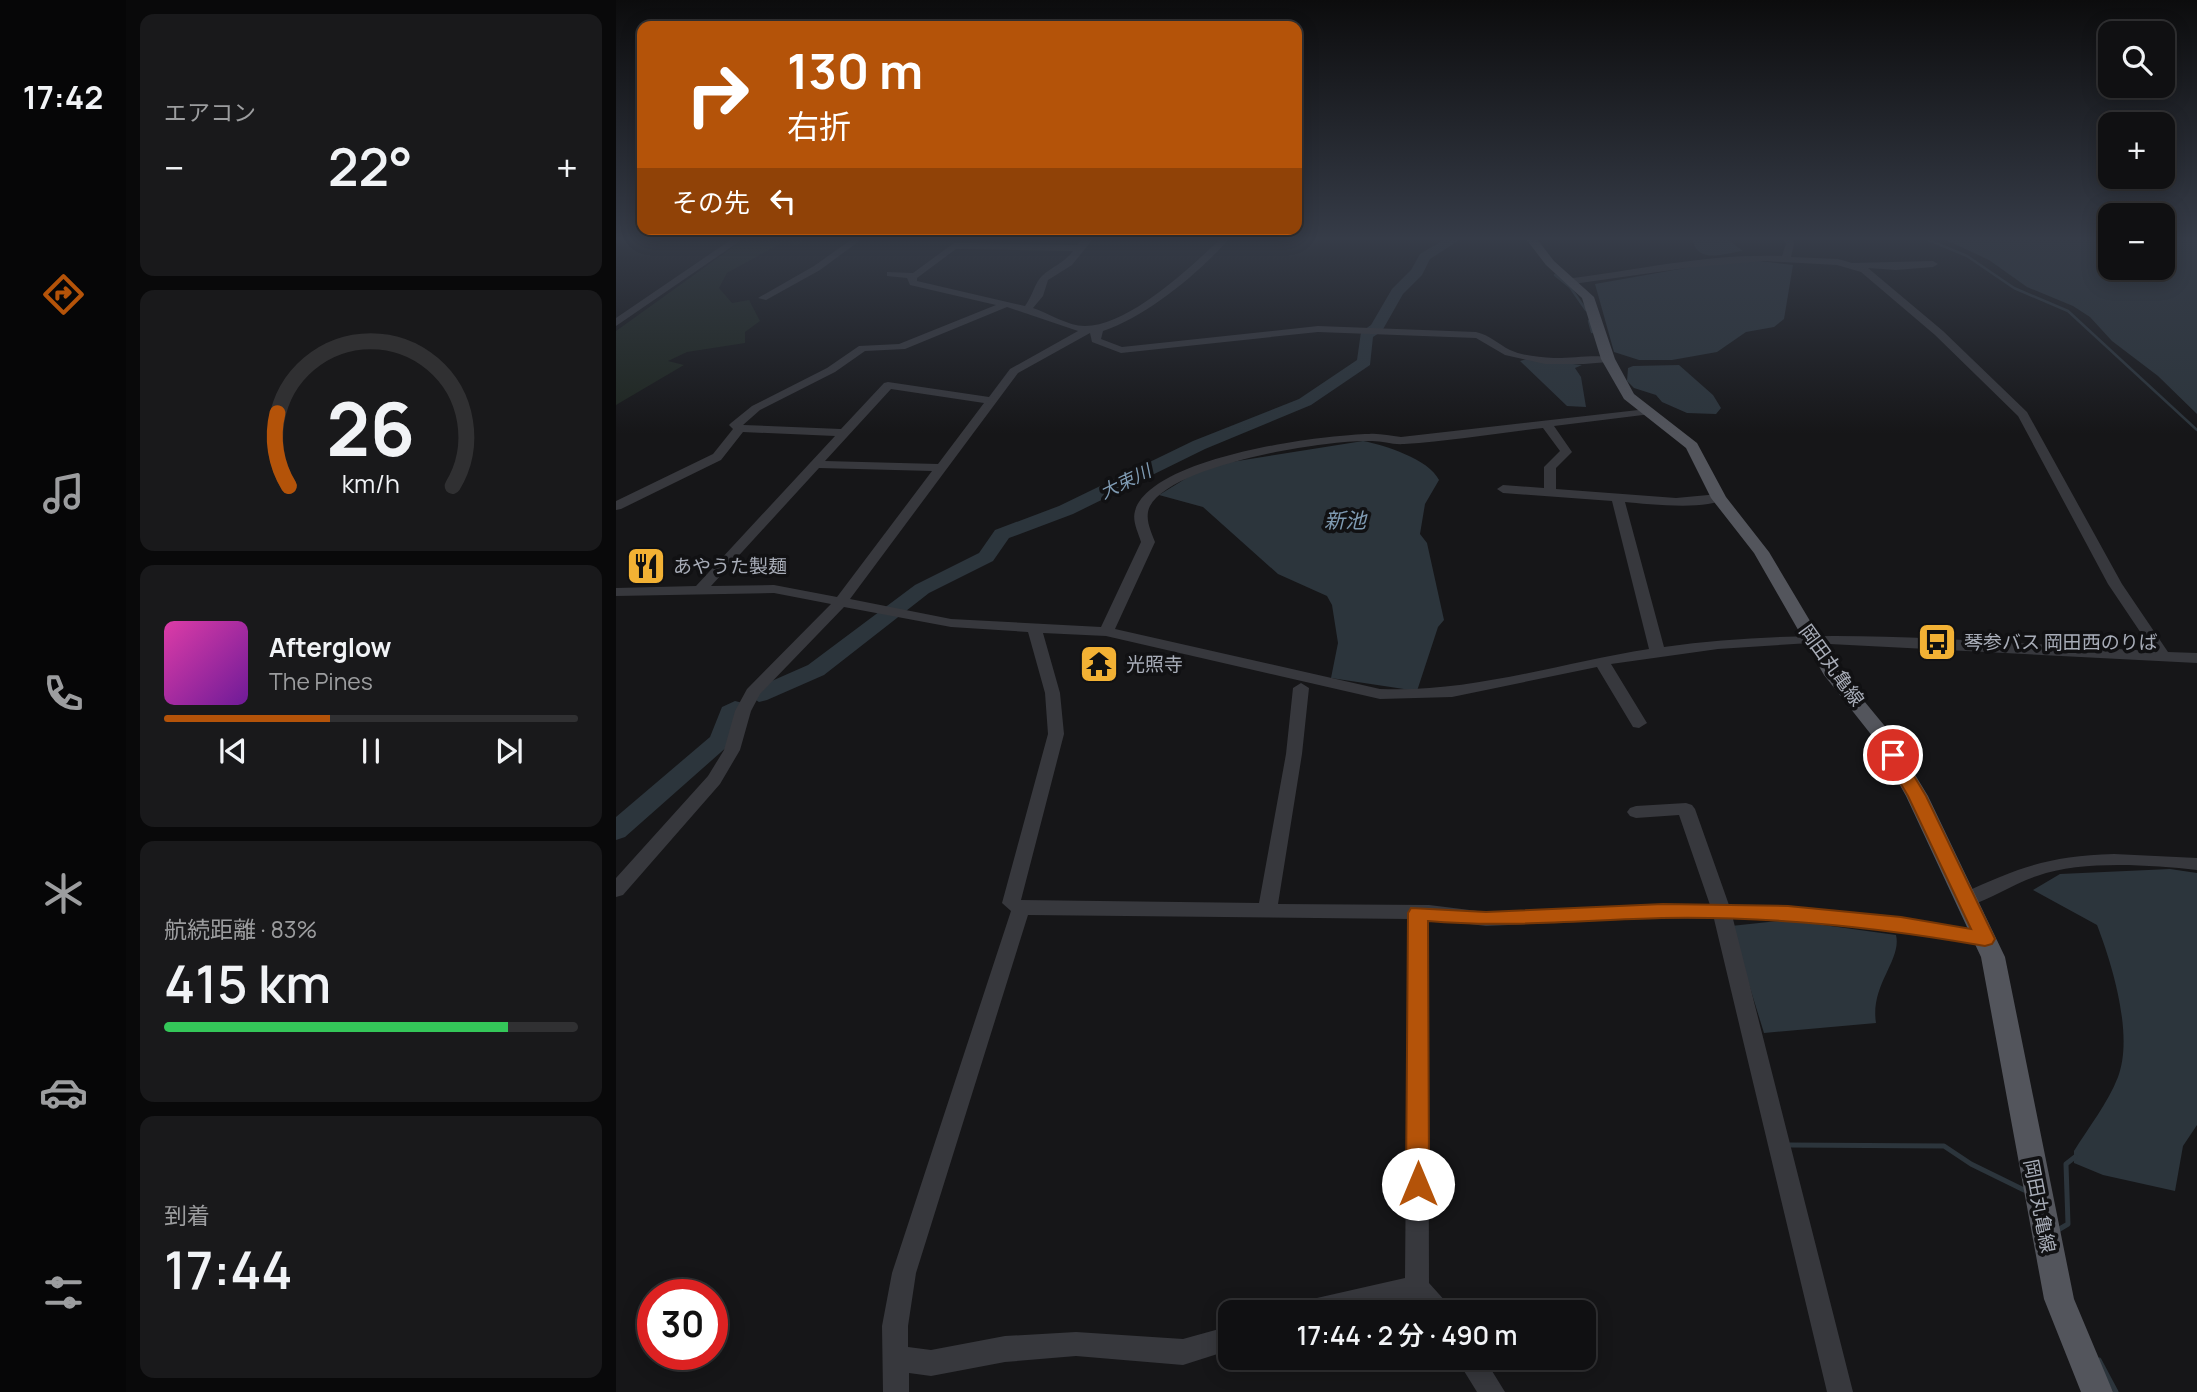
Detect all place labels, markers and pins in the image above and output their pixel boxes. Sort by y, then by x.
restaurant icon: あやうた製麺 [625,545,667,587]
place label: あやうた製麺 [673,553,787,579]
bus stop icon: 琴参バス 岡田西のりば [1916,621,1958,663]
place label: 琴参バス 岡田西のりば [1964,629,2158,655]
temple icon: 光照寺 [1078,643,1120,685]
place label: 光照寺 [1126,651,1183,677]
pin [1863,725,1923,785]

